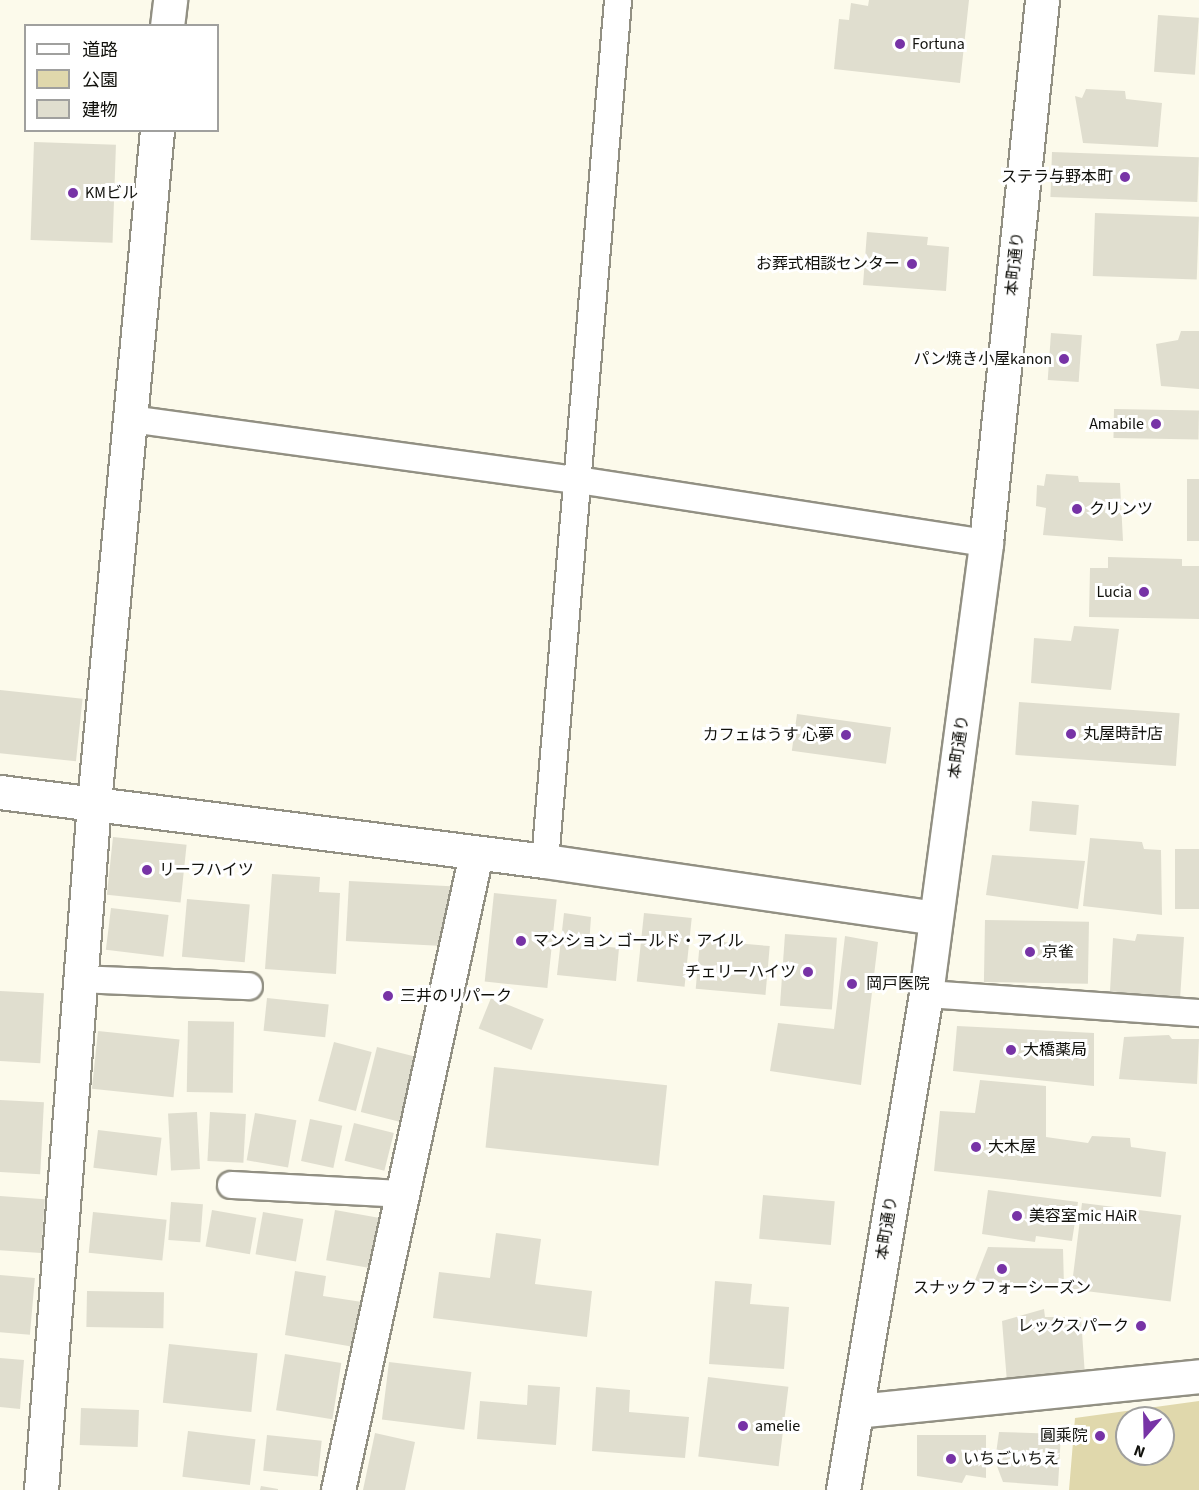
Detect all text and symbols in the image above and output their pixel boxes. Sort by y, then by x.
legend [24,24,219,132]
place label: Fortuna [912,34,965,54]
marker: Fortuna [893,37,907,51]
text: 道路 [82,38,118,63]
text: 公園 [82,68,118,93]
text: 建物 [82,98,118,123]
place label: ステラ与野本町 [1001,167,1113,187]
marker: ステラ与野本町 [1118,170,1132,184]
place label: KMビル [85,183,138,203]
marker: KMビル [66,186,80,200]
street label: 本町通り [1002,231,1028,297]
place label: お葬式相談センター [756,254,900,274]
marker: お葬式相談センター [905,257,919,271]
place label: パン焼き小屋kanon [914,349,1052,369]
marker: パン焼き小屋kanon [1057,352,1071,366]
place label: Amabile [1089,414,1144,434]
marker: Amabile [1149,417,1163,431]
place label: クリンツ [1089,499,1153,519]
marker: クリンツ [1070,502,1084,516]
place label: Lucia [1096,582,1132,602]
marker: Lucia [1137,585,1151,599]
street label: 本町通り [945,714,973,780]
place label: 丸屋時計店 [1083,724,1163,744]
place label: カフェはうす 心夢 [703,725,834,745]
marker: 丸屋時計店 [1064,727,1078,741]
marker: カフェはうす 心夢 [839,728,853,742]
place label: リーフハイツ [159,860,255,880]
marker: リーフハイツ [140,863,154,877]
place label: マンション ゴールド・アイル [533,931,744,951]
marker: マンション ゴールド・アイル [514,934,528,948]
place label: 京雀 [1042,942,1074,962]
marker: 京雀 [1023,945,1037,959]
place label: チェリーハイツ [684,962,796,982]
marker: チェリーハイツ [801,965,815,979]
place label: 岡戸医院 [866,974,930,994]
marker: 岡戸医院 [843,975,861,993]
place label: 三井のリパーク [400,986,512,1006]
marker: 三井のリパーク [381,989,395,1003]
place label: 大橋薬局 [1023,1040,1087,1060]
marker: 大橋薬局 [1004,1043,1018,1057]
place label: 大木屋 [988,1137,1036,1157]
marker: 大木屋 [969,1140,983,1154]
street label: 本町通り [873,1195,901,1261]
place label: 美容室mic HAiR [1029,1206,1137,1226]
marker: 美容室mic HAiR [1010,1209,1024,1223]
marker: スナック フォーシーズン [995,1262,1009,1276]
place label: スナック フォーシーズン [912,1278,1092,1298]
place label: レックスパーク [1017,1316,1129,1336]
marker: レックスパーク [1134,1319,1148,1333]
north arrow [1115,1406,1175,1466]
place label: amelie [755,1416,800,1436]
marker: amelie [736,1419,750,1433]
place label: 圓乘院 [1040,1426,1088,1446]
marker: 圓乘院 [1093,1429,1107,1443]
text: N [1131,1439,1148,1463]
place label: いちごいちえ [963,1449,1059,1469]
marker: いちごいちえ [944,1452,958,1466]

